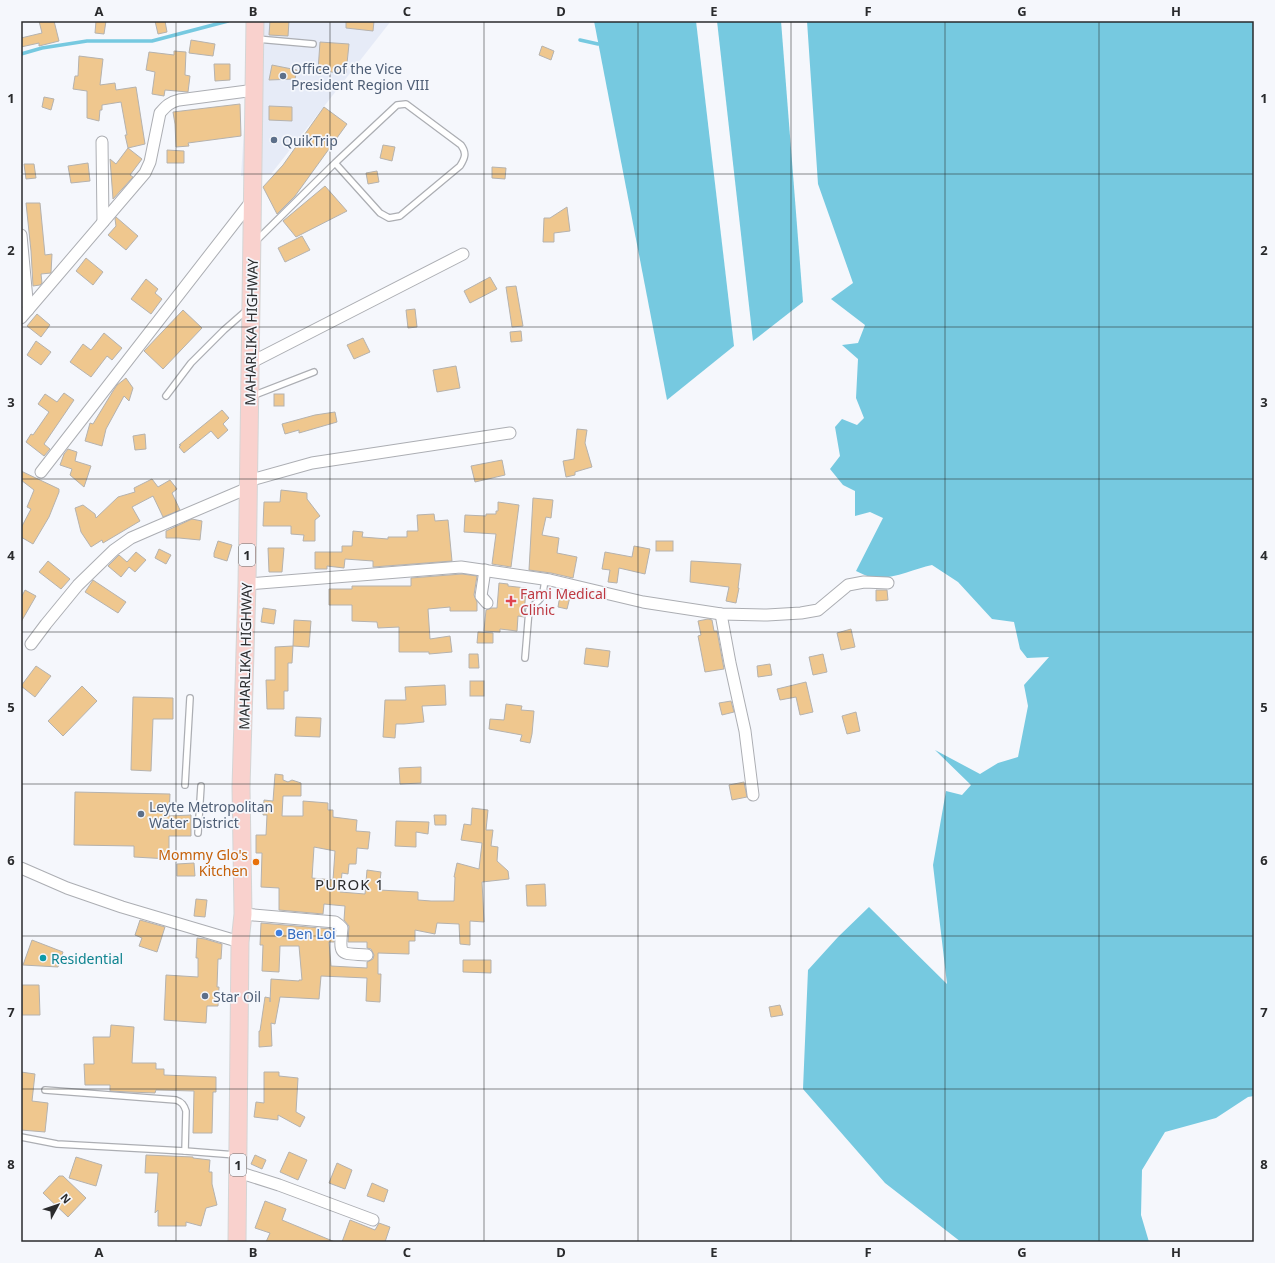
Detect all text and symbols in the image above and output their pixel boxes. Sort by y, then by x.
text: A [95,2,104,20]
text: B [249,2,257,20]
text: C [403,2,411,20]
text: D [556,2,566,20]
text: E [710,2,718,20]
text: F [864,2,872,20]
text: G [1017,2,1027,20]
text: H [1171,2,1181,20]
place label: Office of the Vice President Region VIII [291,59,430,94]
marker: Office of the Vice President Region VIII [278,71,288,81]
text: 1 [7,89,15,107]
text: 1 [1260,89,1268,107]
place label: QuikTrip [282,131,338,150]
marker: QuikTrip [269,135,279,145]
text: 2 [7,241,15,259]
text: 2 [1260,241,1268,259]
street label: MAHARLIKA HIGHWAY [240,258,262,406]
text: 3 [7,393,15,411]
text: 3 [1260,393,1268,411]
road number: 1 [239,544,255,566]
text: 4 [7,546,15,564]
text: 4 [1260,546,1268,564]
street label: MAHARLIKA HIGHWAY [234,582,256,730]
place label: Fami Medical Clinic [520,584,606,619]
marker: Fami Medical Clinic [505,595,517,607]
text: 5 [7,698,15,716]
text: 5 [1260,698,1268,716]
place label: Leyte Metropolitan Water District [149,797,273,832]
marker: Leyte Metropolitan Water District [136,809,146,819]
place label: Mommy Glo's Kitchen [158,845,248,880]
text: 6 [7,851,15,869]
text: 6 [1260,851,1268,869]
marker: Mommy Glo's Kitchen [251,857,261,867]
district label: PUROK 1 [315,874,385,894]
place label: Ben Loi [287,924,336,943]
marker: Ben Loi [274,928,284,938]
place label: Residential [51,949,123,968]
marker: Residential [38,953,48,963]
place label: Star Oil [213,987,261,1006]
marker: Star Oil [200,991,210,1001]
text: 7 [7,1003,15,1021]
text: 7 [1260,1003,1268,1021]
road number: 1 [230,1154,246,1176]
text: 8 [7,1155,15,1173]
text: 8 [1260,1155,1268,1173]
north arrow [38,1185,78,1225]
text: N [57,1190,75,1207]
text: A [95,1243,104,1261]
text: B [249,1243,257,1261]
text: C [403,1243,411,1261]
text: D [556,1243,566,1261]
text: E [710,1243,718,1261]
text: F [864,1243,872,1261]
text: G [1017,1243,1027,1261]
text: H [1171,1243,1181,1261]

